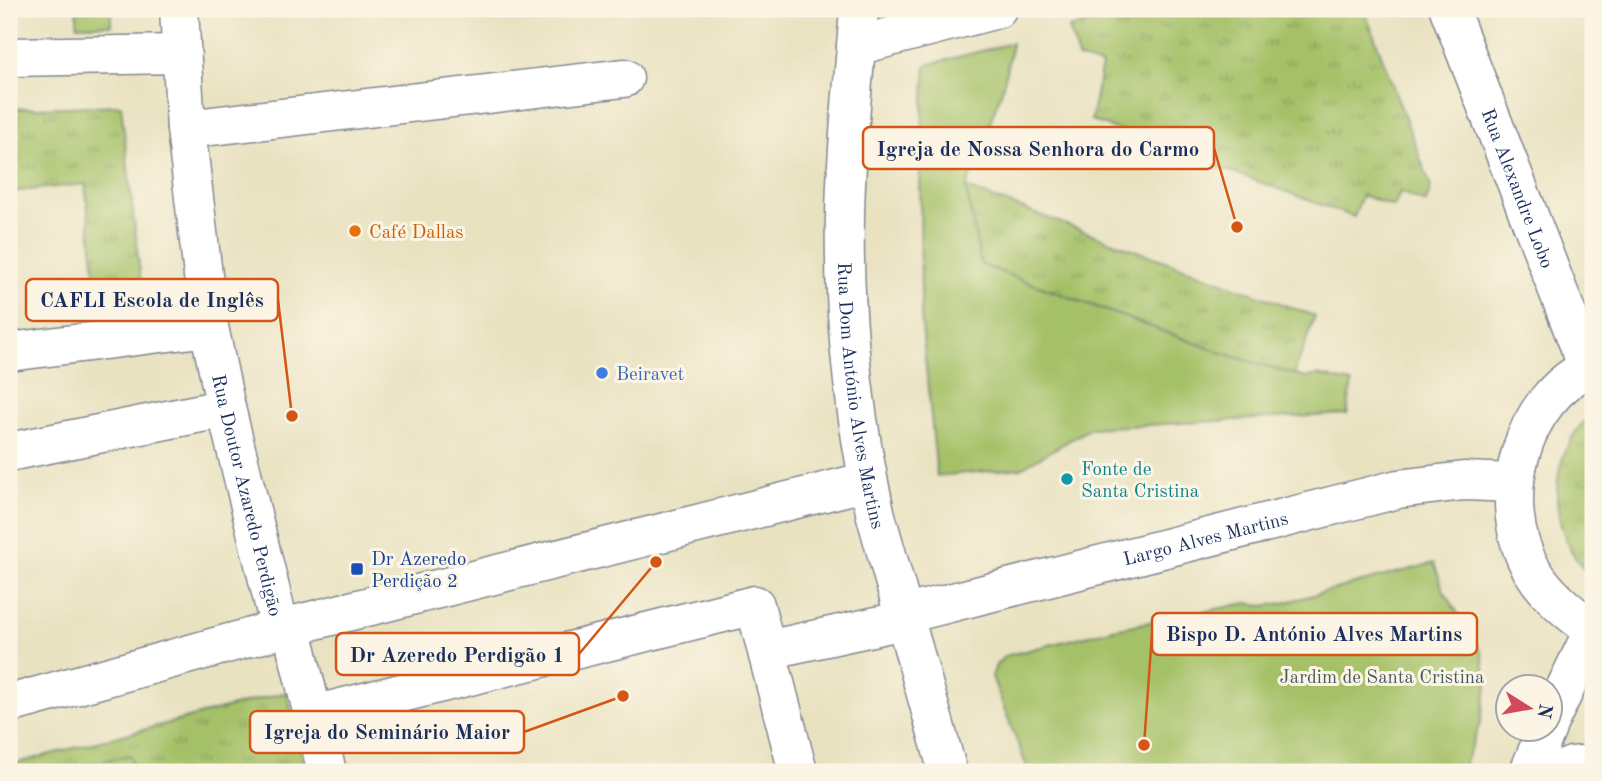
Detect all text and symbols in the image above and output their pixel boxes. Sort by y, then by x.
street label: Rua Alexandre Lobo [1477,106,1555,271]
callout: Igreja de Nossa Senhora do Carmo [863,127,1214,169]
text: Igreja de Nossa Senhora do Carmo [877,140,1199,161]
marker: Café Dallas [347,223,363,239]
place label: Café Dallas [369,224,464,243]
street label: Rua Dom António Alves Martins [833,262,886,531]
callout: CAFLI Escola de Inglês [26,279,278,321]
text: CAFLI Escola de Inglês [40,291,264,312]
marker: Beiravet [594,365,610,381]
place label: Beiravet [616,366,684,385]
street label: Rua Doutor Azaredo Perdigão [207,373,284,619]
place label: Fonte de Santa Cristina [1081,461,1200,502]
marker: Fonte de Santa Cristina [1059,471,1075,487]
street label: Largo Alves Martins [1121,510,1290,570]
place label: Dr Azeredo Perdição 2 [371,551,466,592]
marker: Dr Azeredo Perdição 2 [349,561,365,577]
callout: Bispo D. António Alves Martins [1152,613,1477,655]
text: Bispo D. António Alves Martins [1166,625,1462,646]
callout: Dr Azeredo Perdigão 1 [336,633,579,675]
text: Dr Azeredo Perdigão 1 [350,646,564,667]
park label: Jardim de Santa Cristina [1280,669,1485,688]
north arrow [1494,672,1564,742]
text: N [1532,702,1554,720]
callout: Igreja do Seminário Maior [250,711,524,753]
text: Igreja do Seminário Maior [264,723,510,744]

